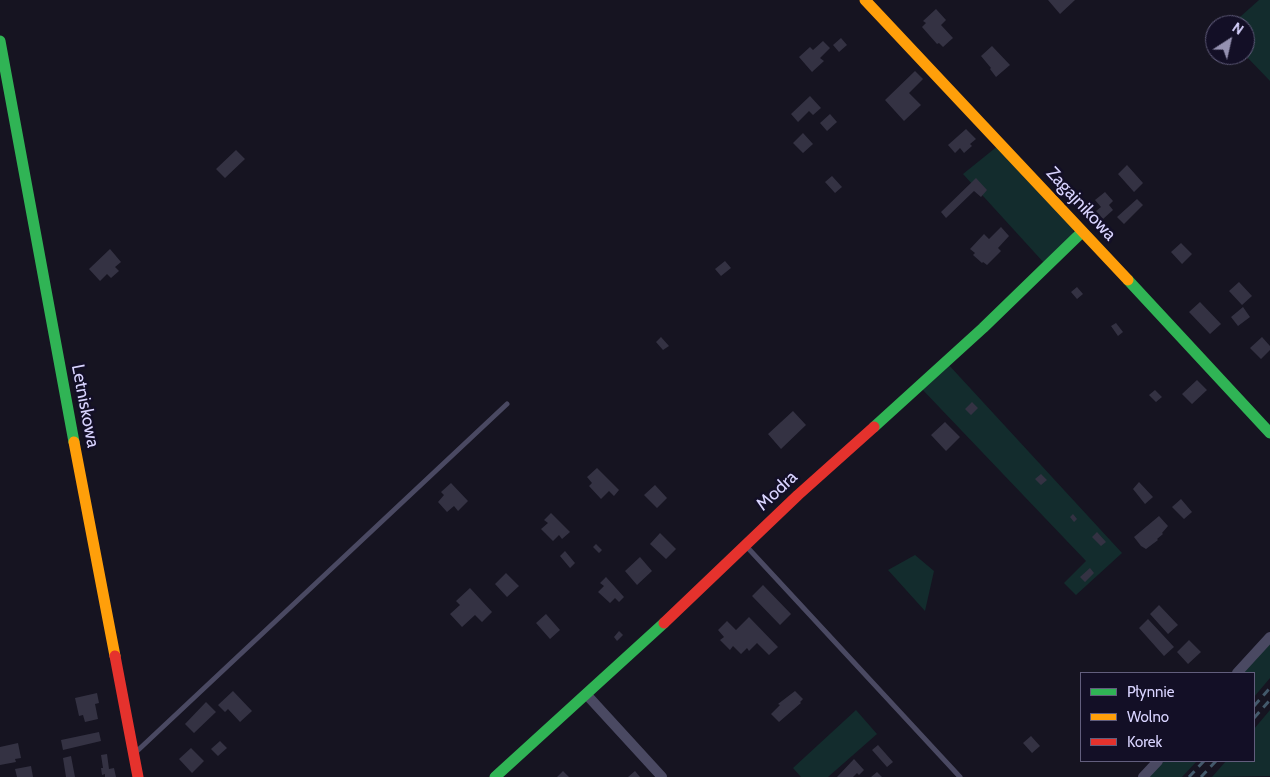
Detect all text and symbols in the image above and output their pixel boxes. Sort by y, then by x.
north arrow [1205,15,1255,65]
text: N [1229,18,1247,39]
street label: Zagajnikowa [1041,163,1121,245]
street label: Letniskowa [66,362,104,450]
street label: Modra [752,467,802,515]
legend [1080,672,1255,762]
text: Płynnie [1127,683,1174,701]
text: Wolno [1127,708,1169,726]
text: Korek [1127,733,1162,751]

